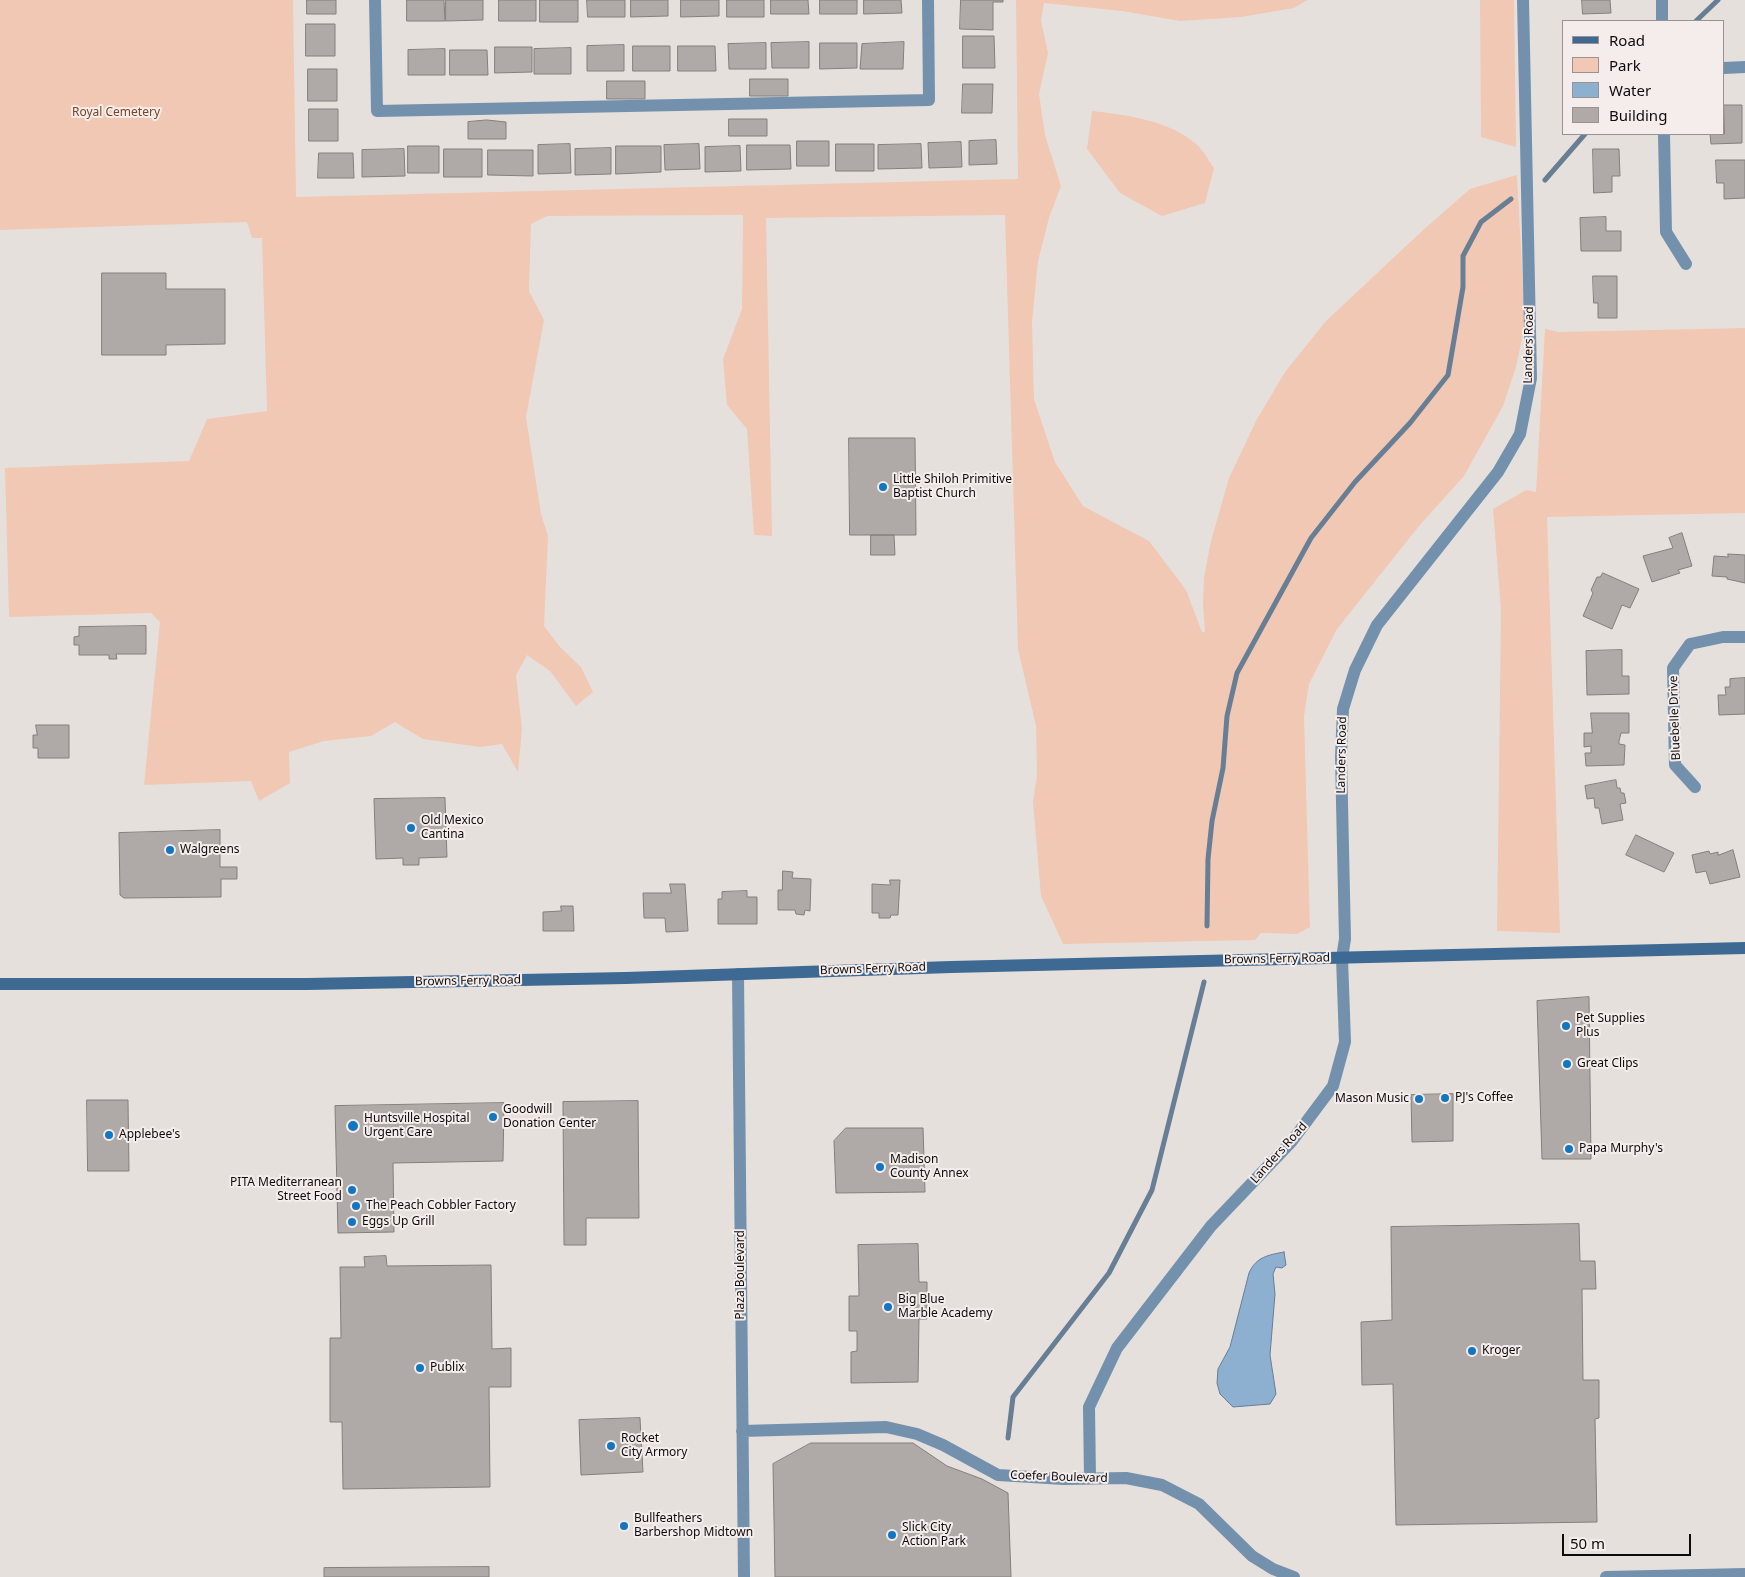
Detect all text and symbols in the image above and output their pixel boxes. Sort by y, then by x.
legend [1562,20,1725,135]
text: Road [1609,30,1645,50]
text: Park [1609,55,1641,75]
text: Water [1609,80,1651,100]
text: Building [1609,105,1667,125]
park label: Royal Cemetery [72,106,160,120]
street label: Landers Road [1521,306,1537,384]
place label: Little Shiloh Primitive Baptist Church [893,473,1012,501]
marker: Little Shiloh Primitive Baptist Church [877,481,889,493]
street label: Bluebelle Drive [1666,675,1684,761]
street label: Landers Road [1334,716,1350,794]
place label: Old Mexico Cantina [421,814,484,842]
marker: Old Mexico Cantina [405,822,417,834]
place label: Walgreens [180,843,240,857]
marker: Walgreens [164,844,176,856]
street label: Browns Ferry Road [1224,951,1330,967]
street label: Browns Ferry Road [820,960,926,978]
street label: Browns Ferry Road [415,973,521,989]
place label: Pet Supplies Plus [1576,1012,1645,1040]
marker: Pet Supplies Plus [1560,1020,1572,1032]
place label: Great Clips [1577,1057,1638,1071]
marker: Great Clips [1561,1058,1573,1070]
place label: PJ's Coffee [1455,1091,1513,1105]
place label: Mason Music [1335,1092,1409,1106]
marker: PJ's Coffee [1439,1092,1451,1104]
marker: Mason Music [1413,1093,1425,1105]
place label: Goodwill Donation Center [503,1103,596,1131]
marker: Goodwill Donation Center [487,1111,499,1123]
place label: Huntsville Hospital Urgent Care [364,1112,470,1140]
marker: Huntsville Hospital Urgent Care [346,1119,360,1133]
street label: Landers Road [1248,1119,1310,1187]
place label: Applebee's [119,1128,180,1142]
marker: Applebee's [103,1129,115,1141]
place label: Papa Murphy's [1579,1142,1663,1156]
marker: Papa Murphy's [1563,1143,1575,1155]
place label: Madison County Annex [890,1153,969,1181]
marker: Madison County Annex [874,1161,886,1173]
place label: PITA Mediterranean Street Food [230,1176,342,1204]
marker: PITA Mediterranean Street Food [346,1184,358,1196]
place label: The Peach Cobbler Factory [366,1199,516,1213]
marker: The Peach Cobbler Factory [350,1200,362,1212]
place label: Eggs Up Grill [362,1215,435,1229]
marker: Eggs Up Grill [346,1216,358,1228]
street label: Plaza Boulevard [734,1230,748,1320]
place label: Big Blue Marble Academy [898,1293,993,1321]
marker: Big Blue Marble Academy [882,1301,894,1313]
place label: Kroger [1482,1344,1521,1358]
marker: Kroger [1466,1345,1478,1357]
place label: Publix [430,1361,465,1375]
marker: Publix [414,1362,426,1374]
place label: Rocket City Armory [621,1432,687,1460]
marker: Rocket City Armory [605,1440,617,1452]
street label: Coefer Boulevard [1010,1468,1108,1486]
place label: Bullfeathers Barbershop Midtown [634,1512,753,1540]
marker: Bullfeathers Barbershop Midtown [618,1520,630,1532]
place label: Slick City Action Park [902,1521,966,1549]
scale bar [1565,1524,1694,1556]
marker: Slick City Action Park [886,1529,898,1541]
text: 50 m [1570,1533,1605,1553]

